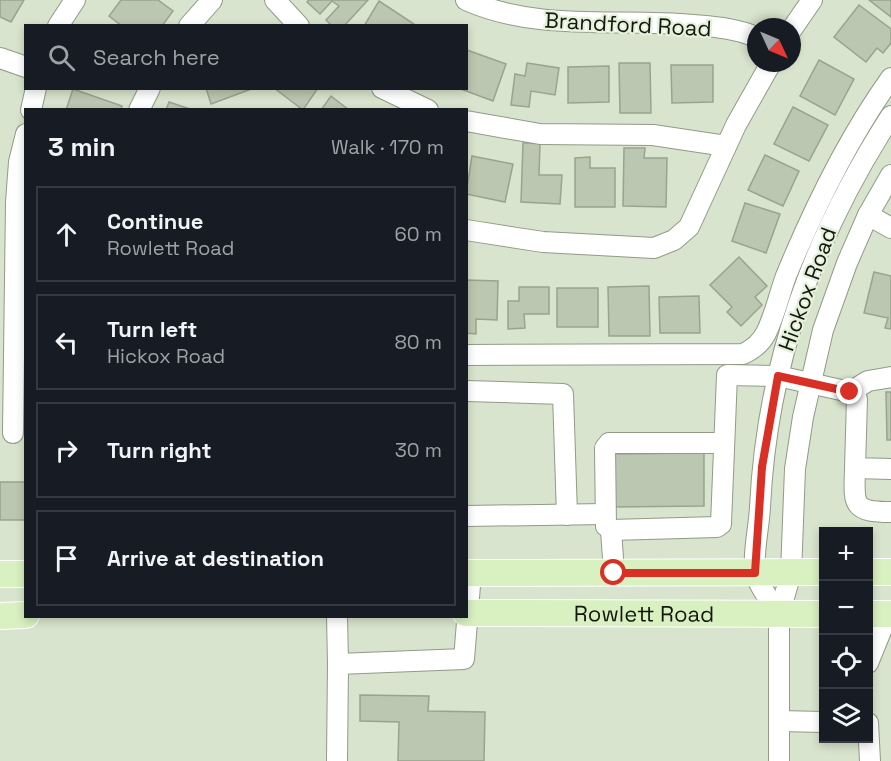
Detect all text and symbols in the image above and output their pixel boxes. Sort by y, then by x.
street label: Brandford Road [544,6,712,42]
north arrow [747,18,801,72]
search box [24,24,468,90]
icon: search [45,41,78,74]
text: Search here [93,43,220,71]
text: 3 min [48,130,116,164]
text: Walk · 170 m [331,134,444,160]
text: Continue [107,207,203,235]
icon: ahead [50,218,83,251]
text: 60 m [395,221,442,247]
street label: Hickox Road [772,223,842,355]
text: Rowlett Road [107,235,234,261]
text: Turn left [107,315,197,343]
icon: left [50,326,83,359]
text: 80 m [394,329,442,355]
text: Hickox Road [107,343,225,369]
route end [836,378,862,404]
icon: right [50,434,83,467]
text: Turn right [107,436,212,464]
text: 30 m [395,437,442,463]
map controls [819,527,873,743]
button: + [819,527,873,581]
icon: arrive [50,542,83,575]
text: Arrive at destination [107,544,324,572]
route start [600,559,626,585]
button: − [819,581,873,635]
street label: Rowlett Road [574,599,714,628]
button: locate [819,635,873,689]
button: layers [819,689,873,743]

